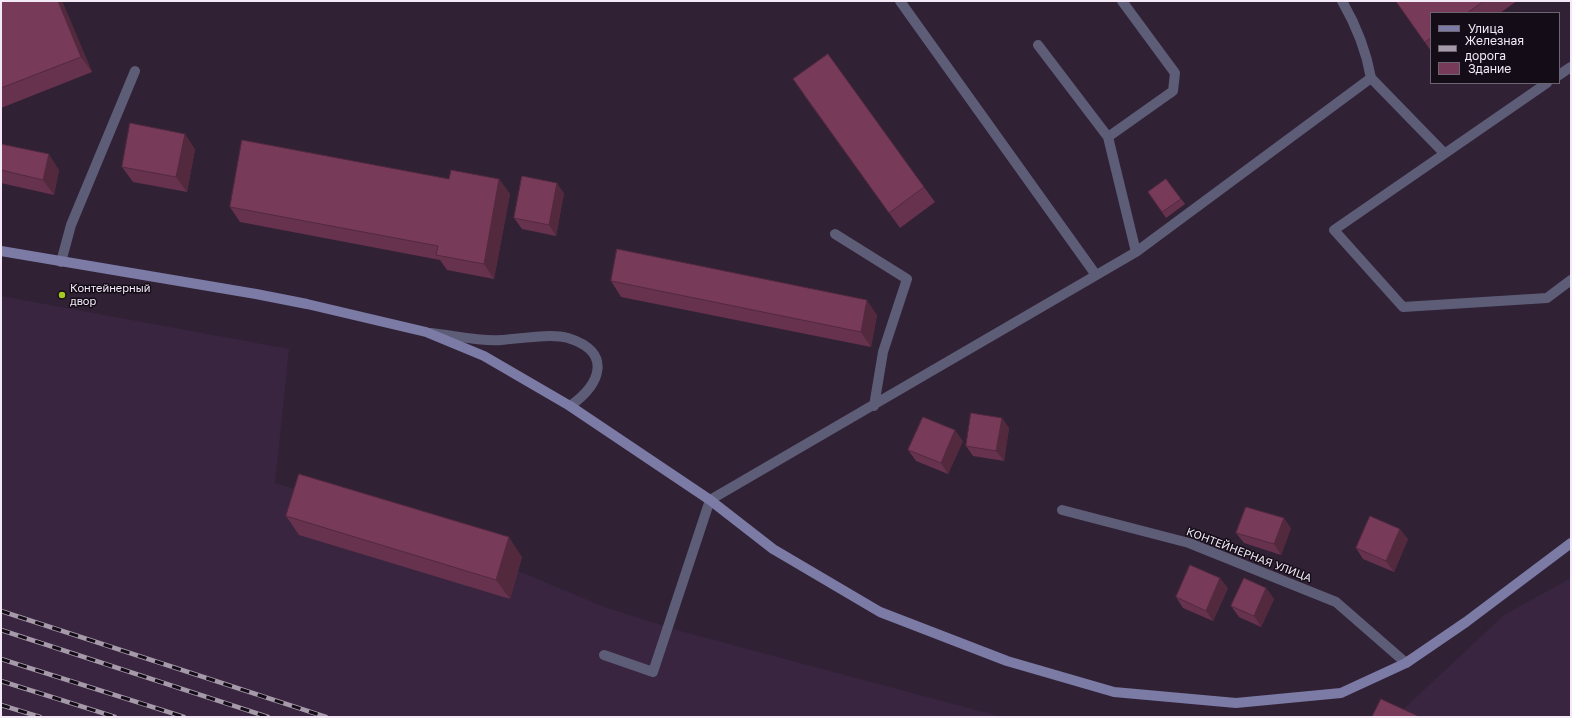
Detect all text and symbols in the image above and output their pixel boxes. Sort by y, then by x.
legend [1430,12,1560,84]
text: Улица [1468,21,1504,36]
text: Железная дорога [1465,33,1524,63]
text: Здание [1468,61,1511,76]
place label: Контейнерный двор [70,282,150,308]
marker: Контейнерный двор [57,290,67,300]
street label: КОНТЕЙНЕРНАЯ УЛИЦА [1184,525,1314,585]

